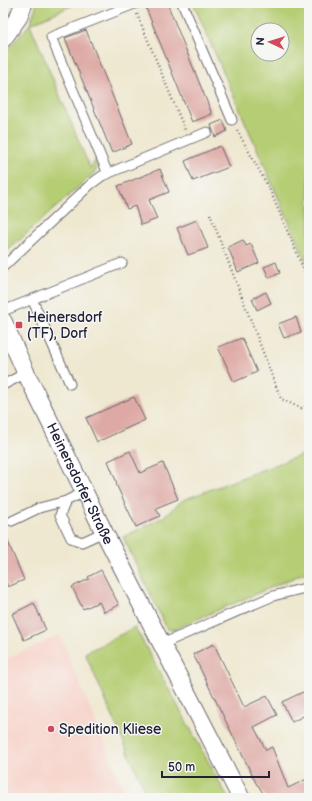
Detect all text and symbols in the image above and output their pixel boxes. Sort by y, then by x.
north arrow [250,22,290,62]
text: N [254,37,267,46]
place label: Heinersdorf (TF), Dorf [27,309,103,342]
marker: Heinersdorf (TF), Dorf [14,320,24,330]
street label: Heinersdorfer Straße [43,420,117,547]
place label: Spedition Kliese [59,721,161,738]
marker: Spedition Kliese [46,724,56,734]
scale bar [162,753,269,779]
text: 50 m [168,760,195,775]

